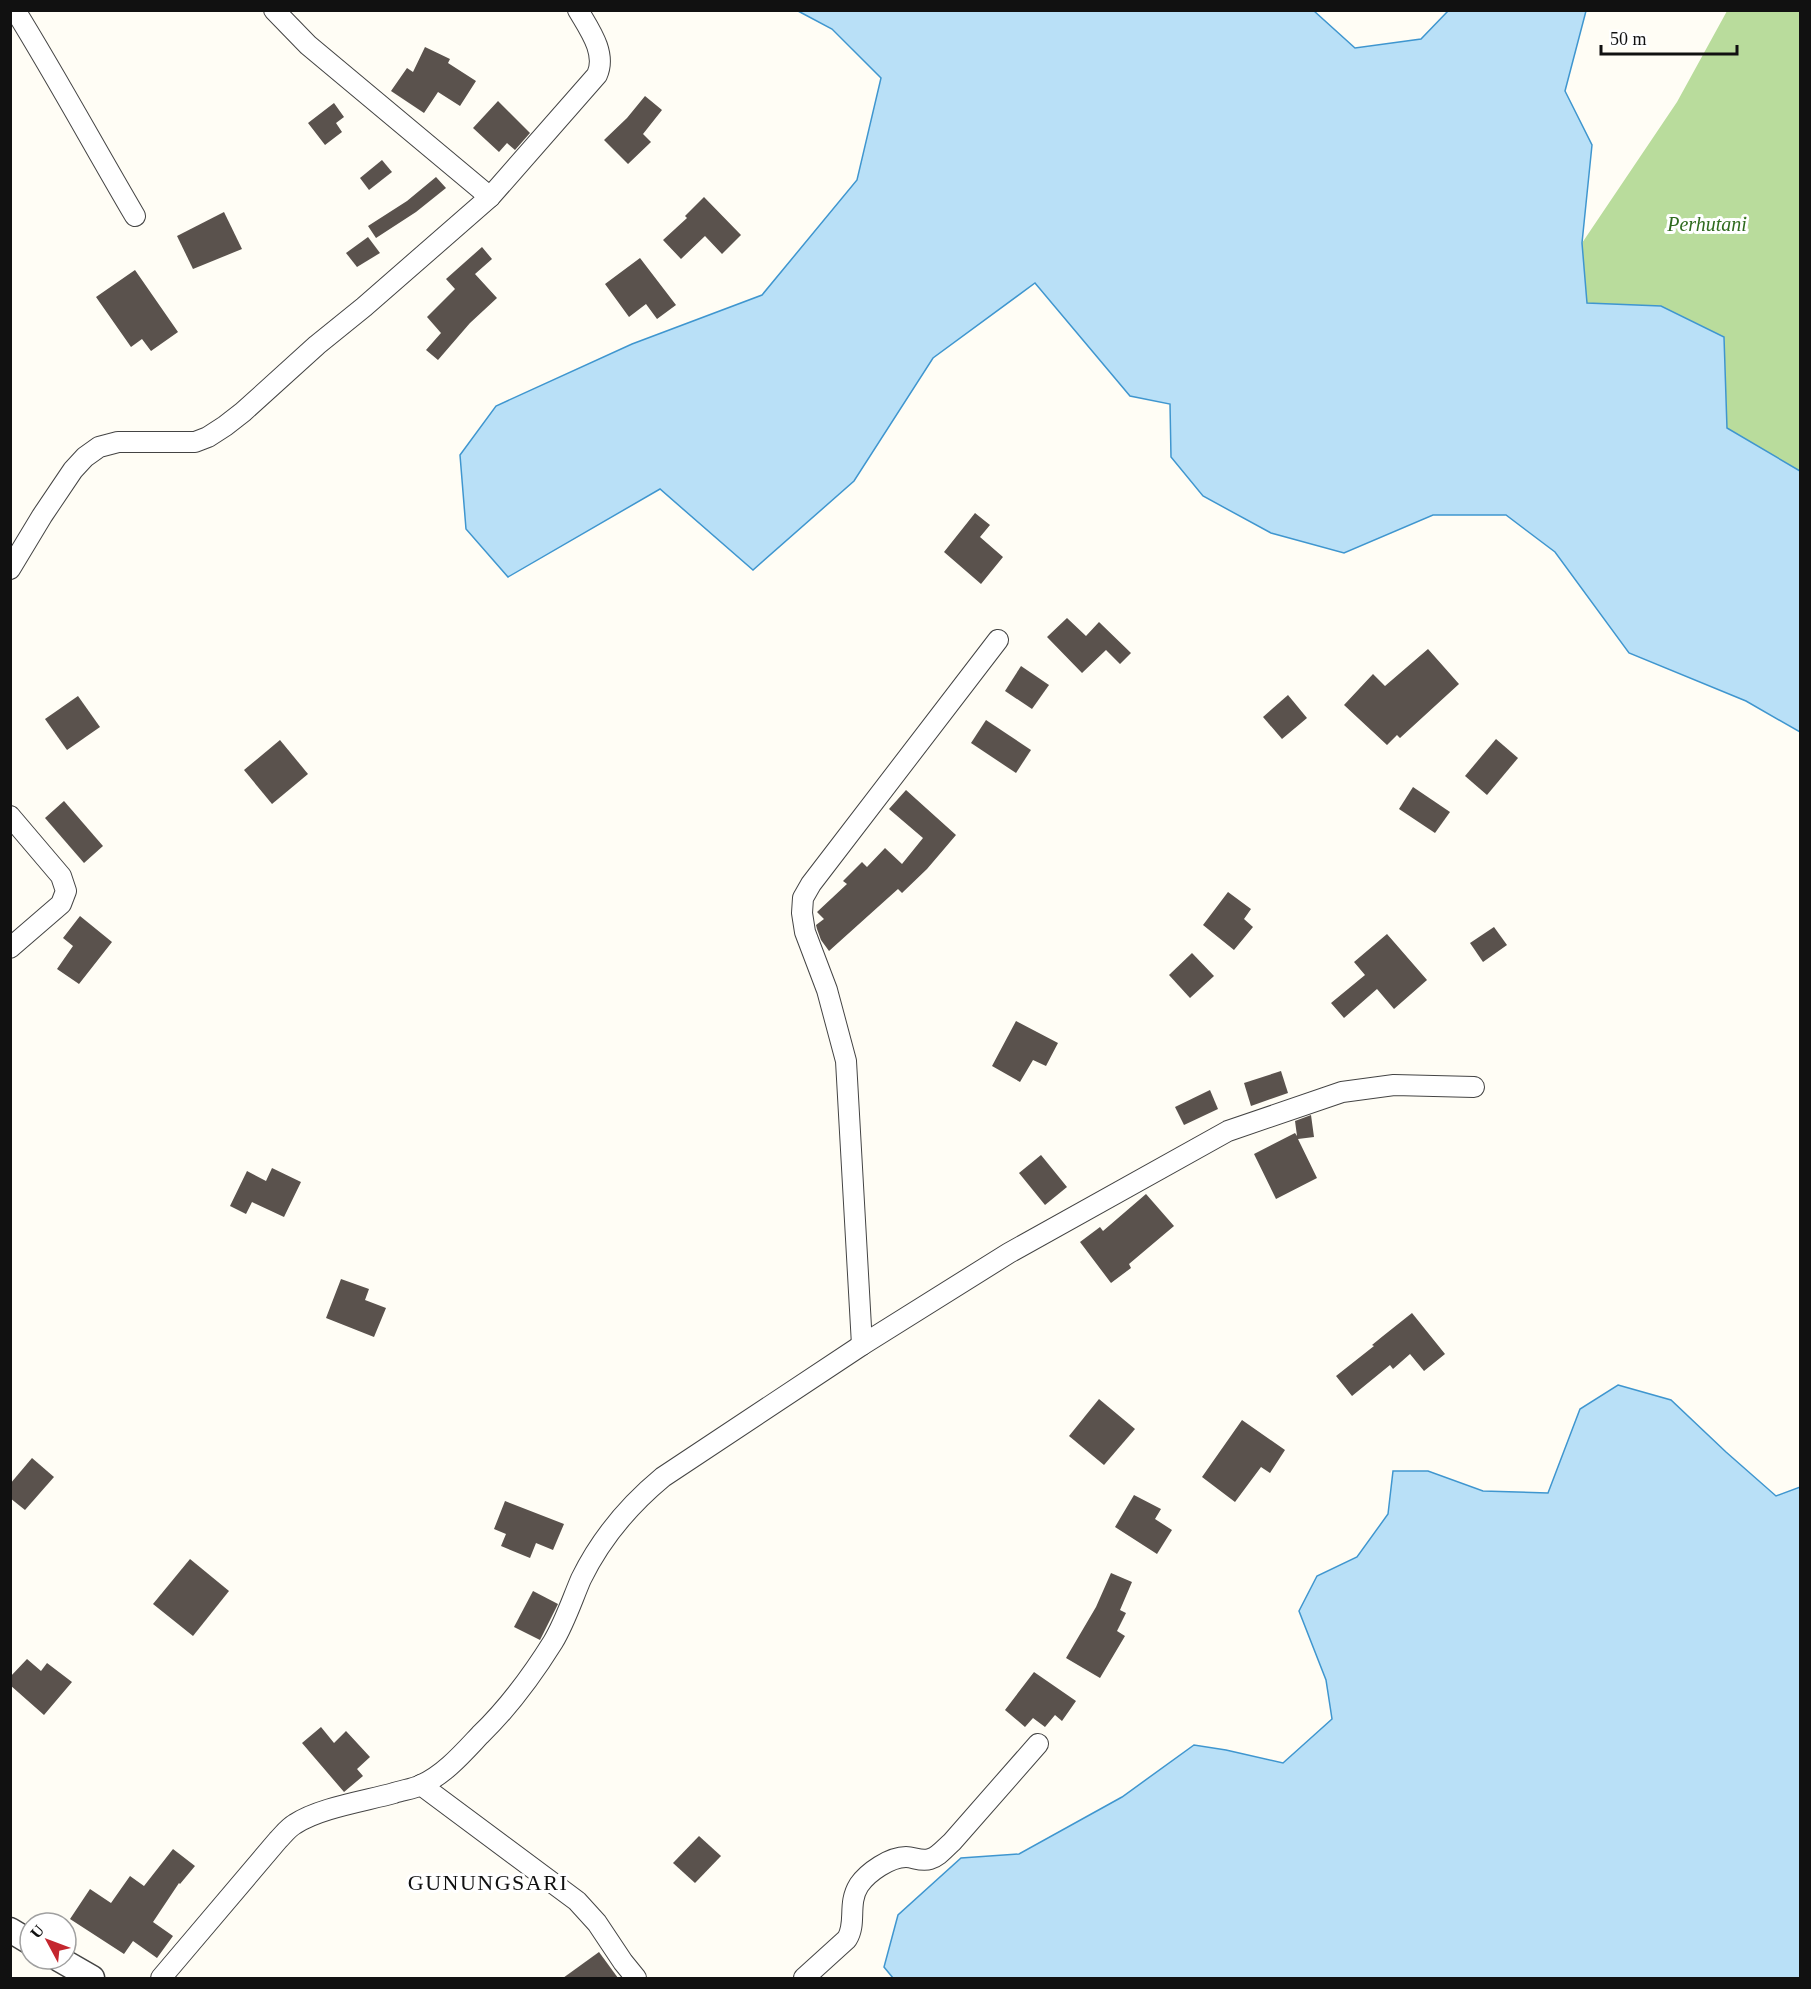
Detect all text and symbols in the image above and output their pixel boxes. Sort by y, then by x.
scale bar [1601,18,1738,56]
text: 50 m [1610,29,1647,49]
park label: Perhutani [1666,213,1747,235]
district label: GUNUNGSARI [408,1870,568,1895]
north arrow [18,1911,78,1971]
text: U [27,1921,48,1941]

